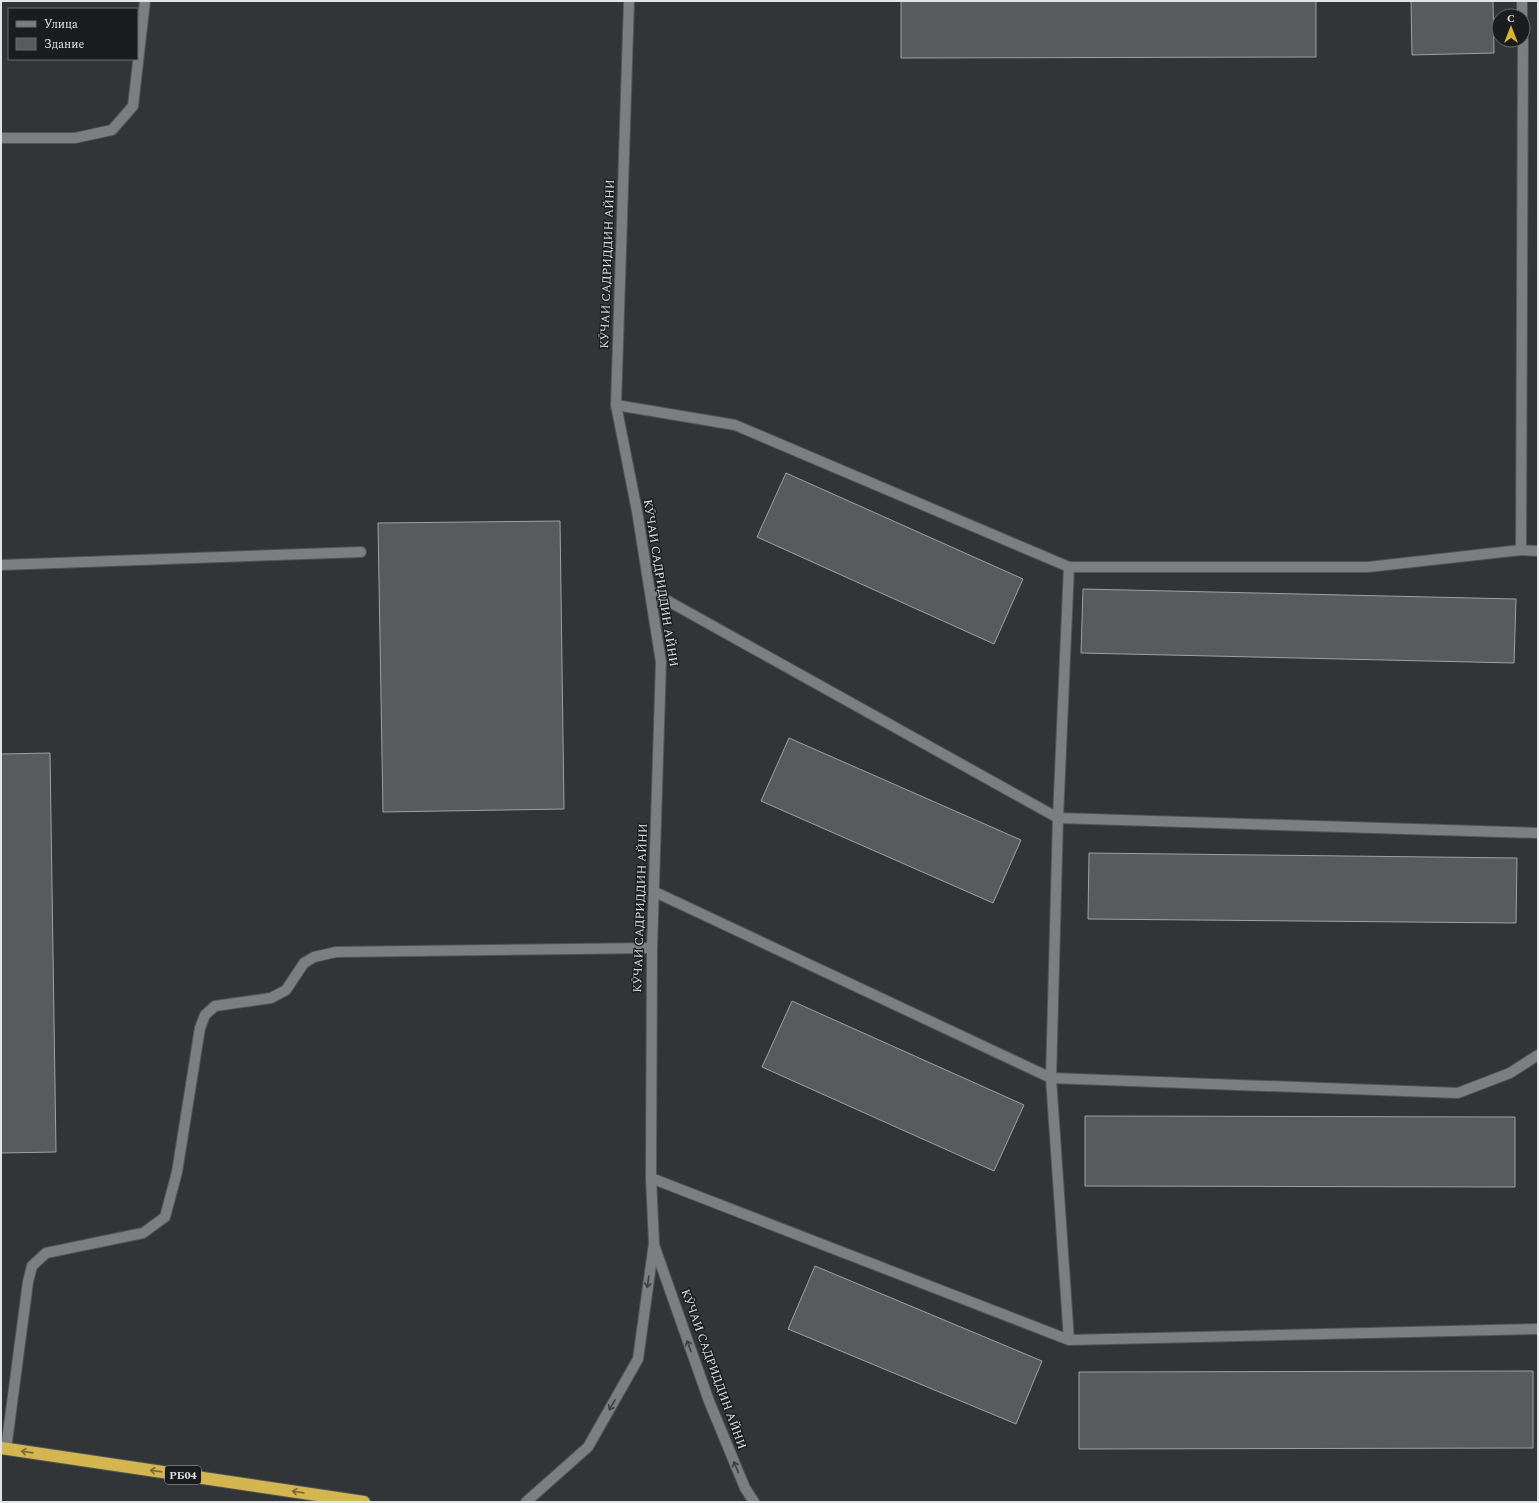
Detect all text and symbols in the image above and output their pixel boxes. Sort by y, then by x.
legend [8,8,138,60]
north arrow [1491,8,1531,48]
text: С [1507,10,1515,27]
text: Улица [44,15,78,34]
text: Здание [44,35,84,54]
street label: КӮЧАИ САДРИДДИН АЙНИ [595,179,620,349]
street label: КӮЧАИ САДРИДДИН АЙНИ [638,498,683,668]
street label: КӮЧАИ САДРИДДИН АЙНИ [628,823,653,993]
one-way arrow [644,1275,652,1288]
street label: КӮЧАИ САДРИДДИН АЙНИ [676,1286,751,1452]
one-way arrow [685,1341,693,1353]
one-way arrow [607,1398,615,1410]
one-way arrow [21,1448,34,1456]
one-way arrow [732,1462,740,1474]
road number: РБ04 [165,1466,201,1484]
one-way arrow [150,1467,163,1475]
one-way arrow [292,1488,305,1496]

